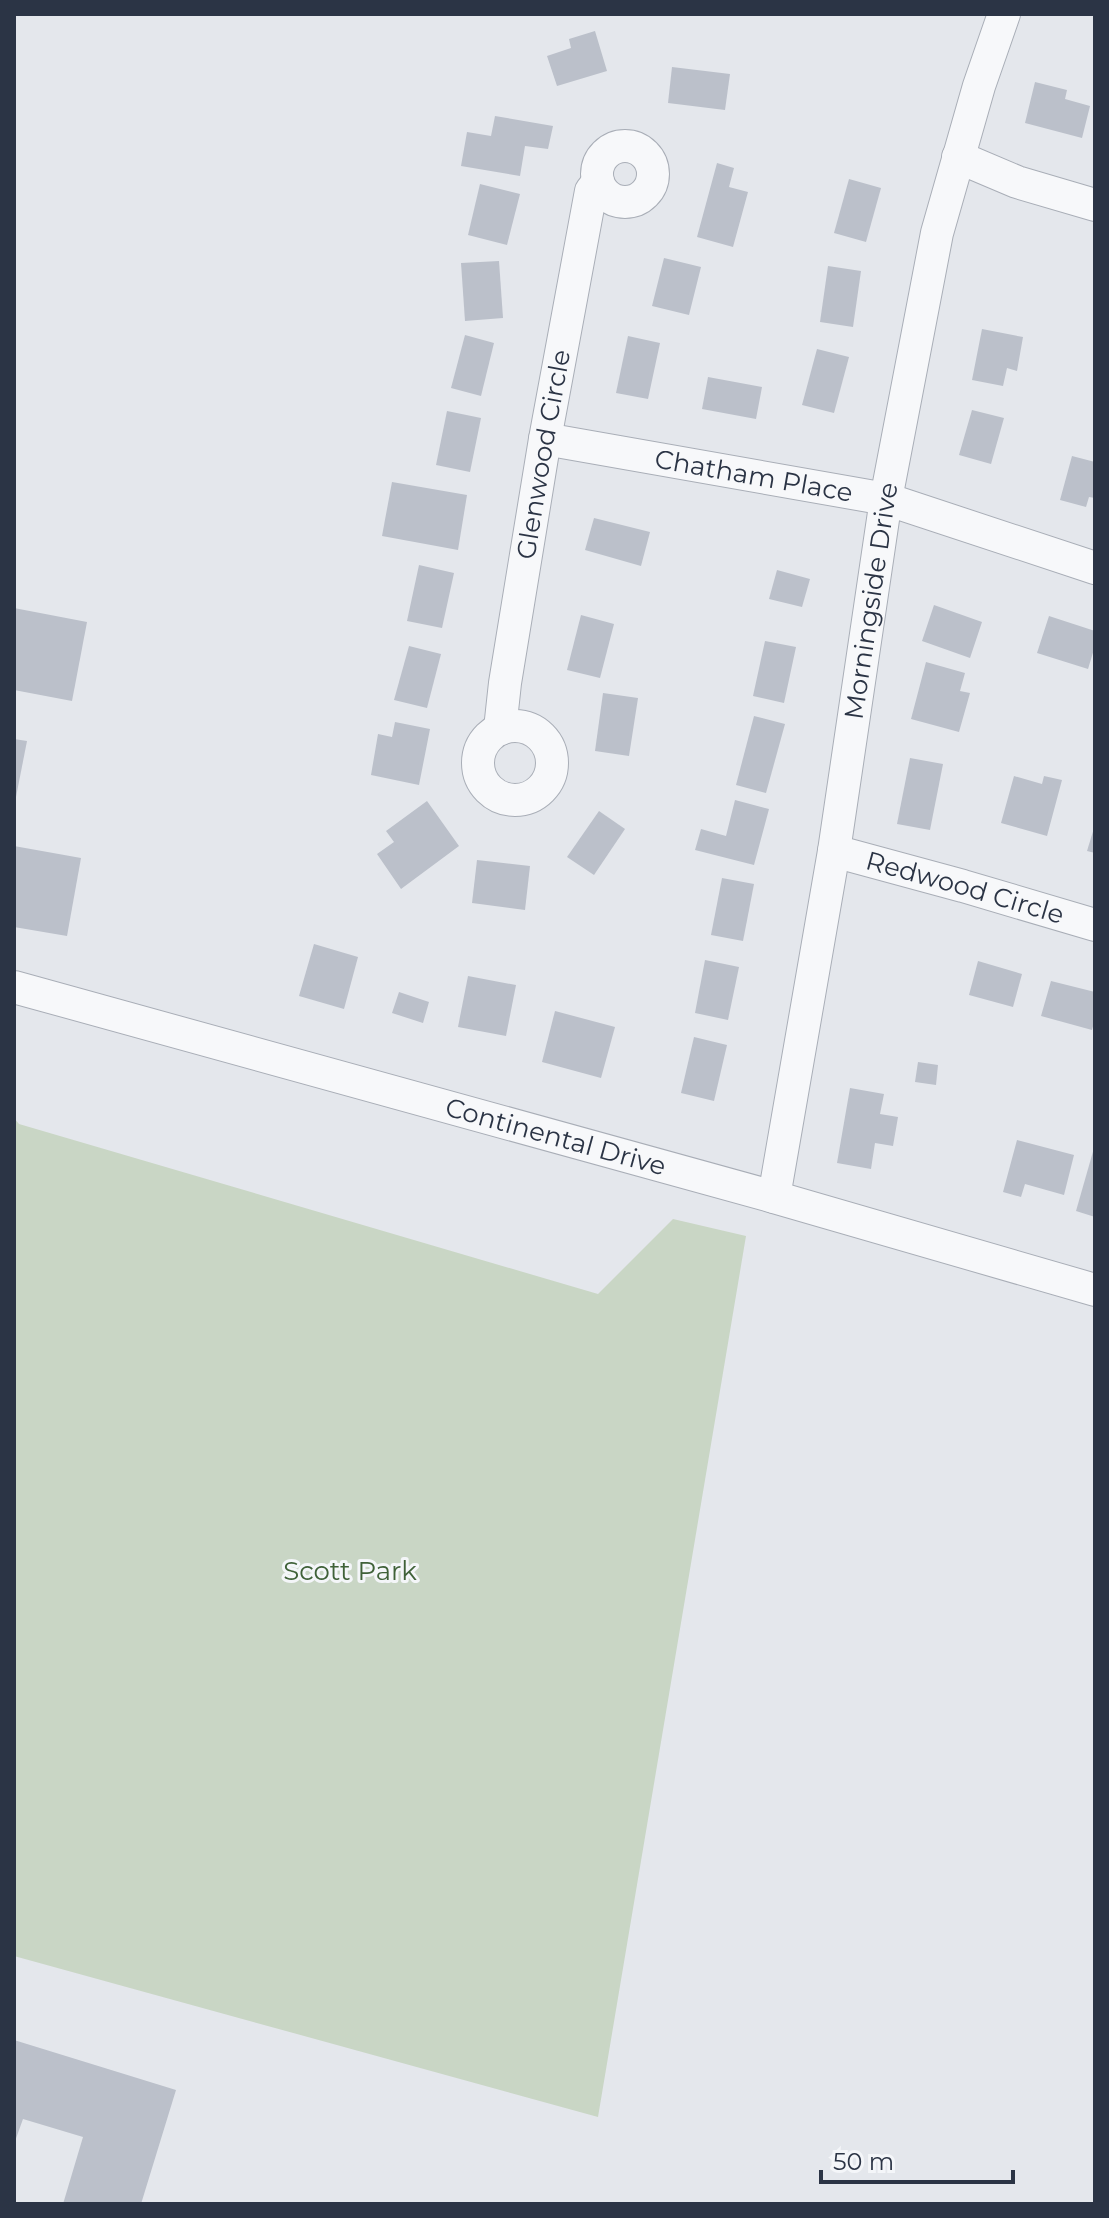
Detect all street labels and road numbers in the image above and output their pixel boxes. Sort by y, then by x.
street label: Glenwood Circle [510,347,577,562]
street label: Chatham Place [652,443,855,509]
street label: Morningside Drive [838,480,905,722]
street label: Redwood Circle [862,844,1068,931]
street label: Continental Drive [442,1091,670,1182]

